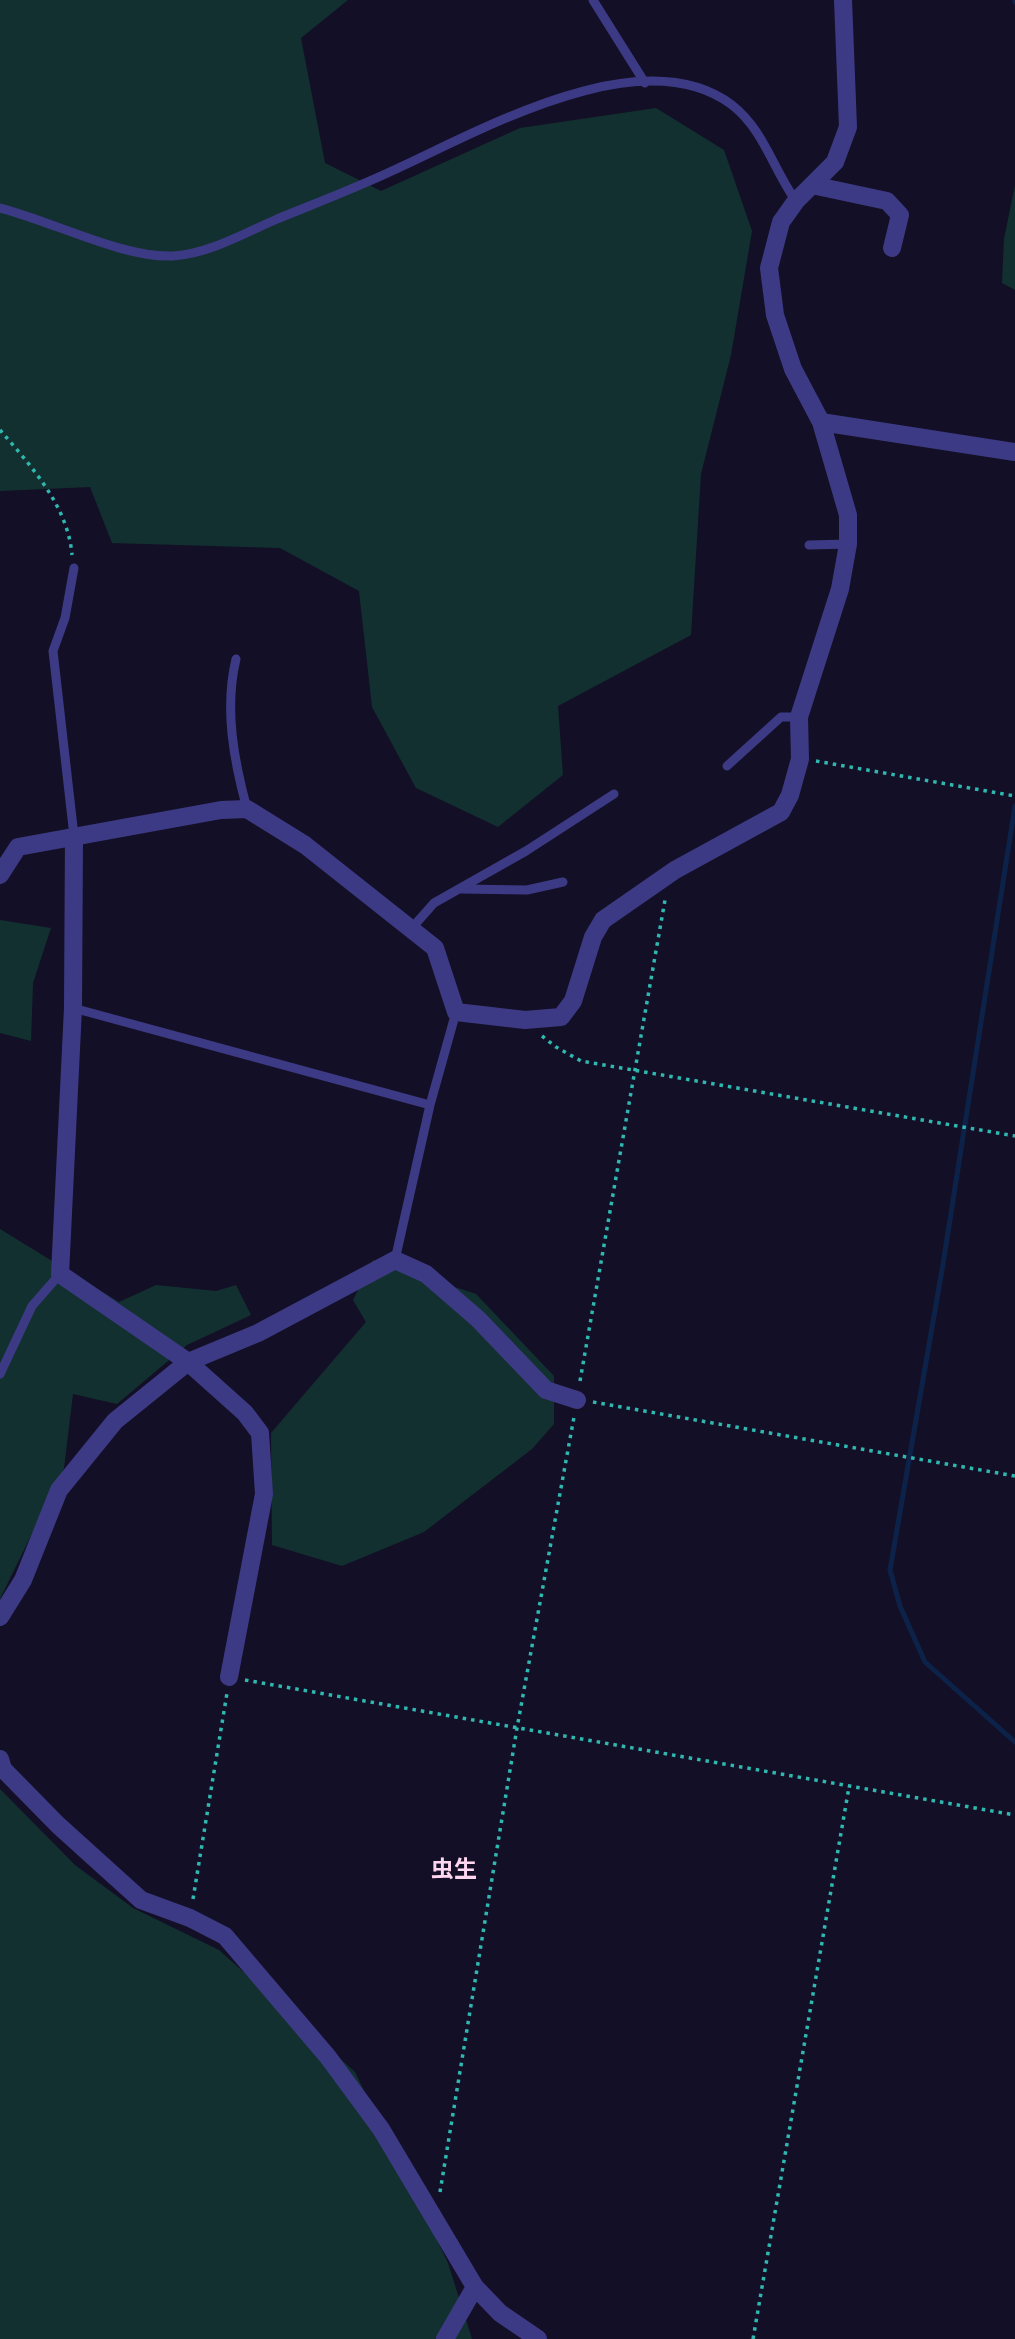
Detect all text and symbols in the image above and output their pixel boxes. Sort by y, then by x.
district label: 虫生 [431,1855,477,1883]

